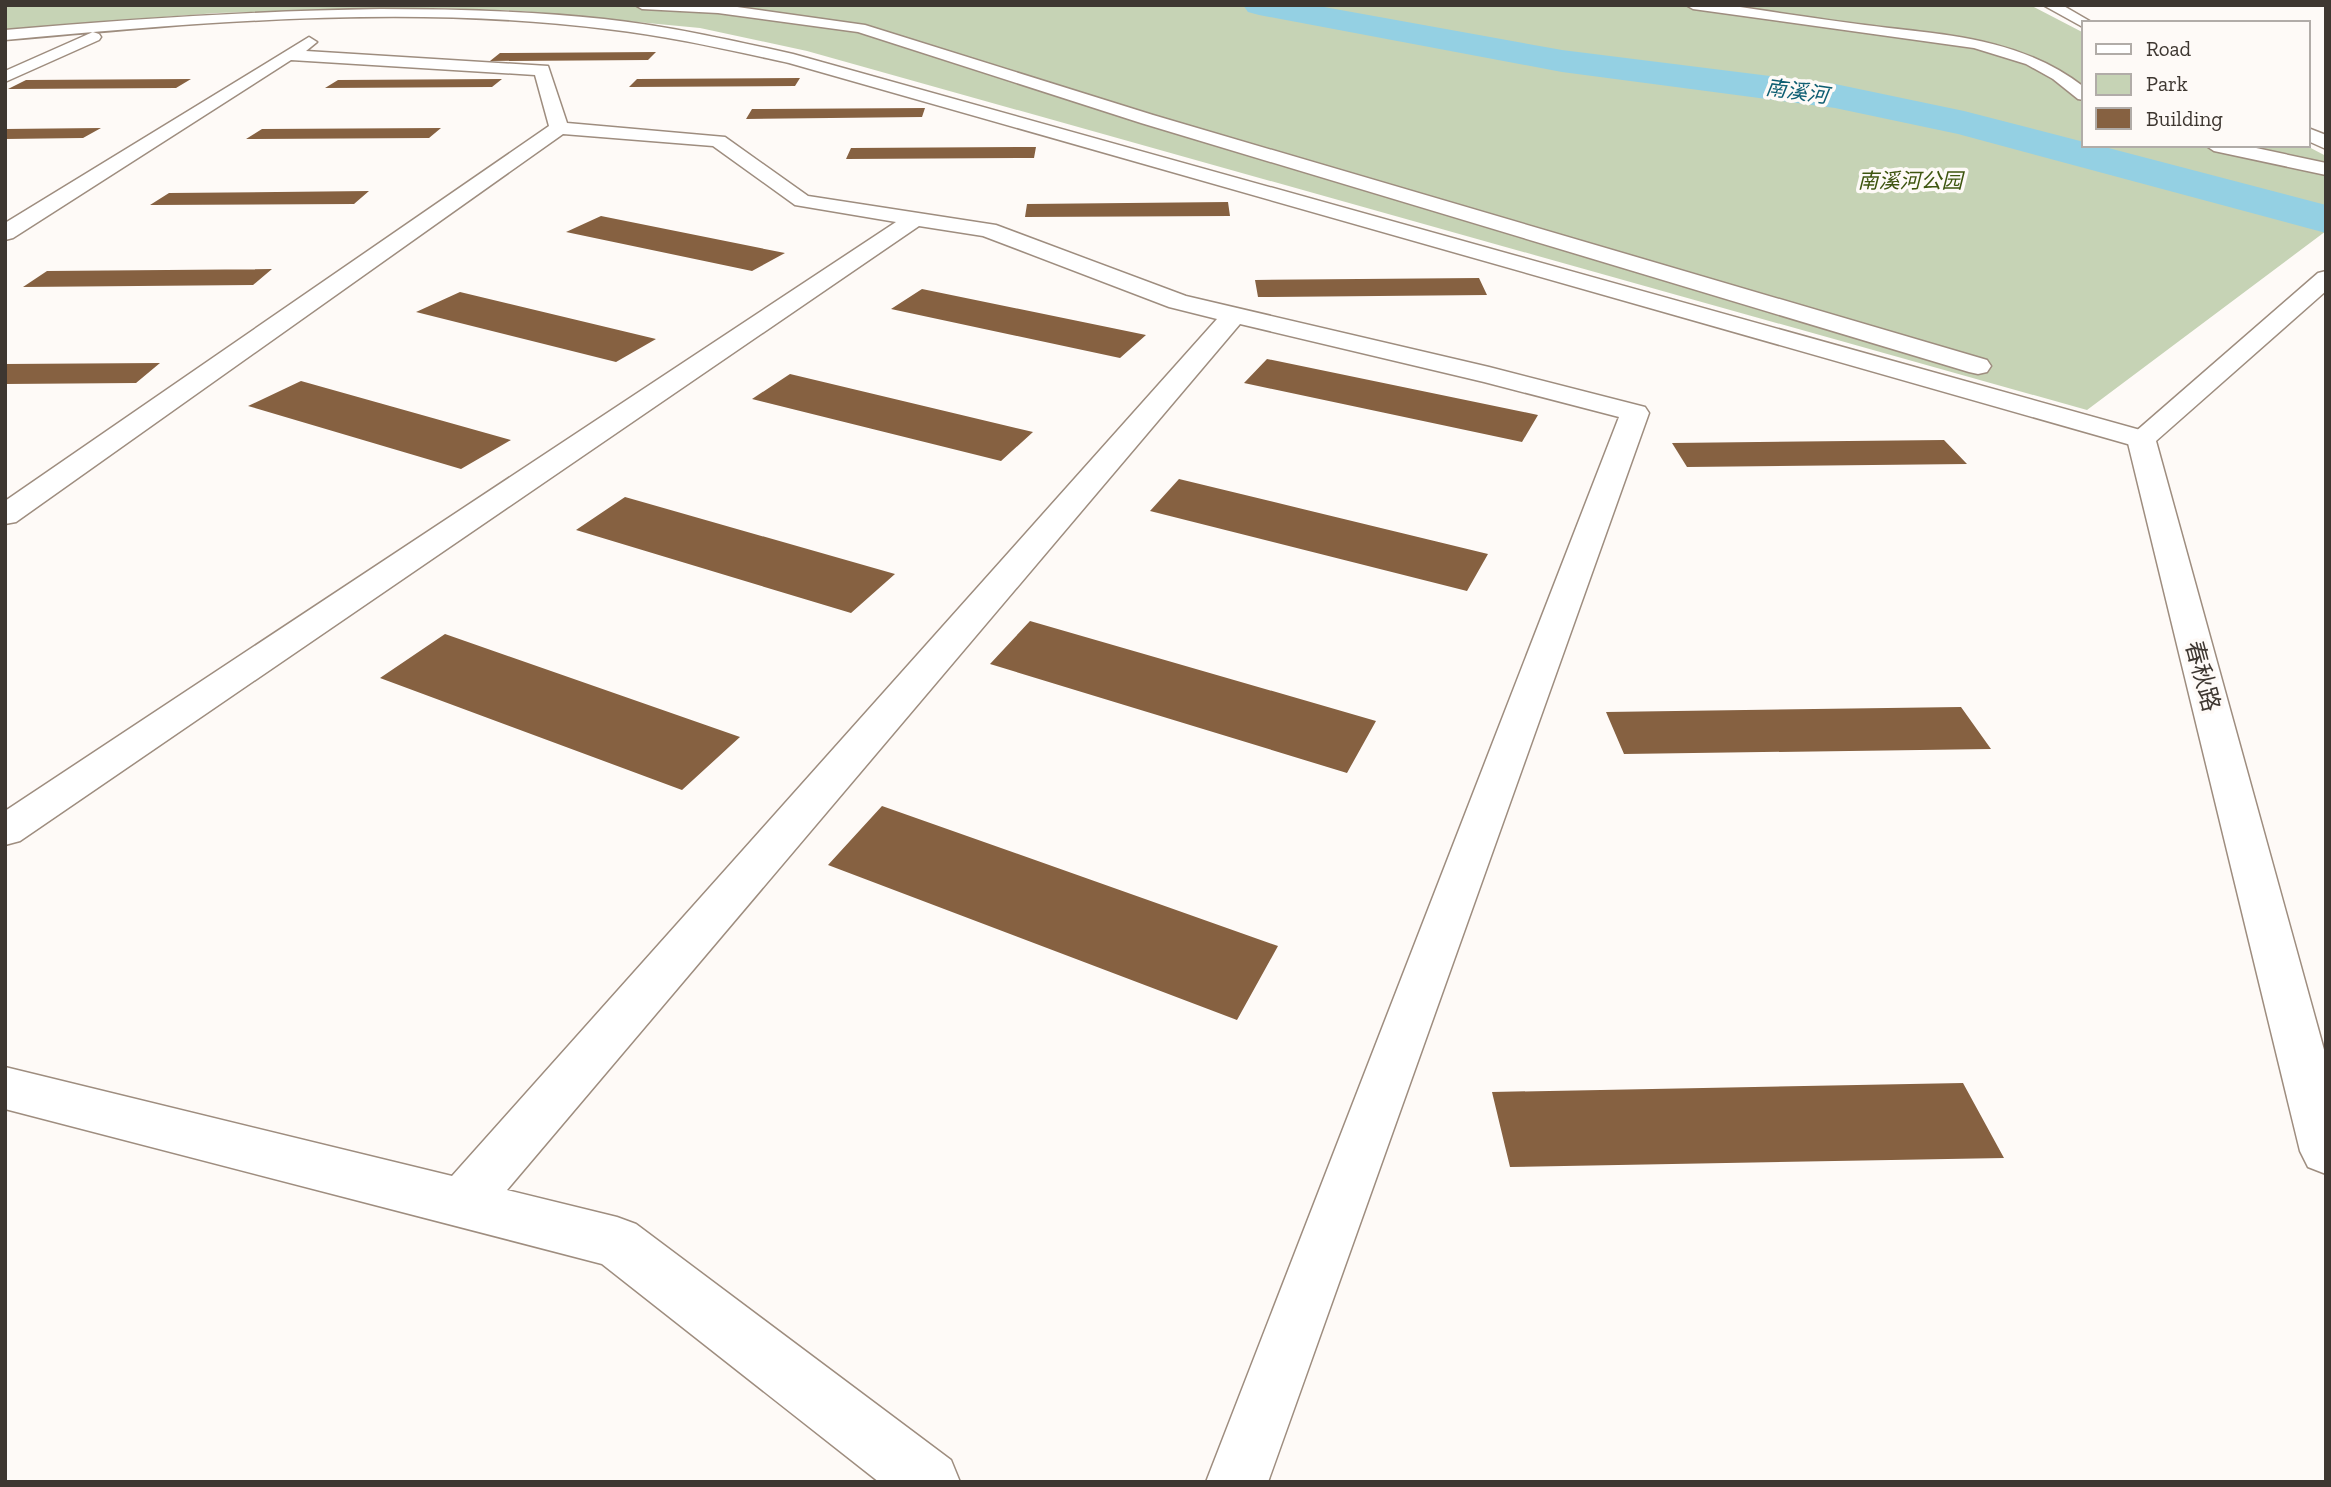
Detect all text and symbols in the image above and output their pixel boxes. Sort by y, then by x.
legend [2082,21,2310,147]
text: Road [2146,36,2192,61]
text: Park [2146,71,2188,96]
water label: 南溪河 [1764,74,1834,108]
text: Building [2146,106,2223,131]
park label: 南溪河公园 [1858,168,1965,193]
street label: 春秋路 [2180,637,2226,715]

